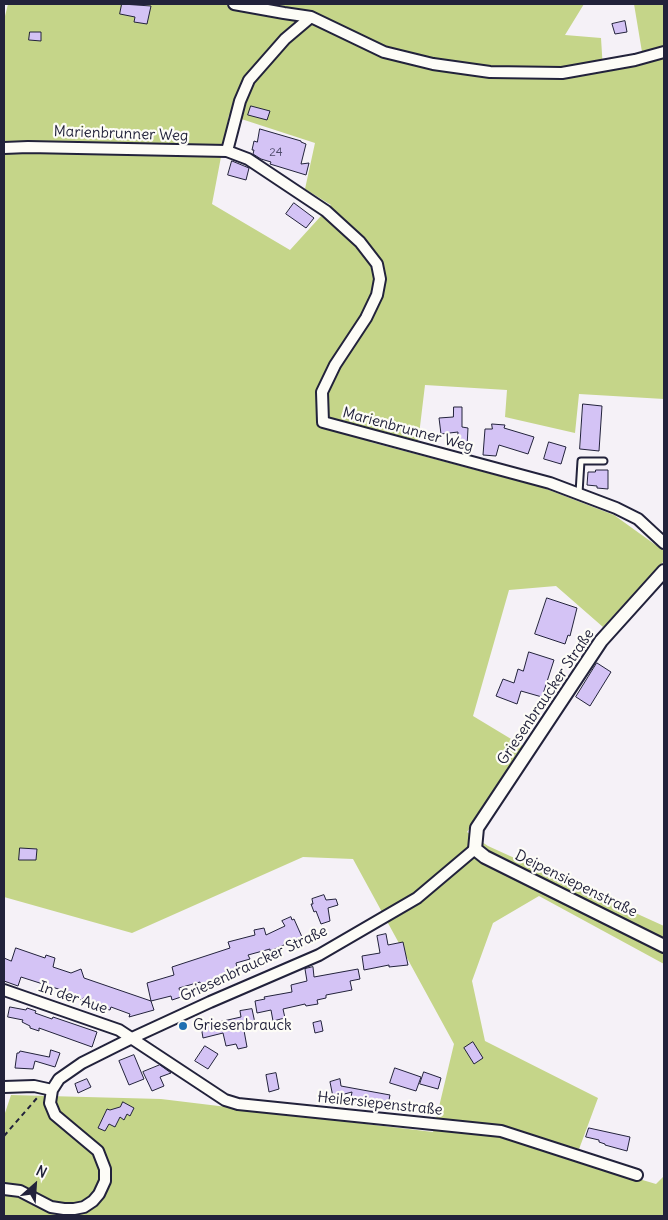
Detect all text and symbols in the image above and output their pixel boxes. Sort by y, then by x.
street label: Marienbrunner Weg [53,123,189,145]
house number: 24 [269,146,283,160]
street label: Marienbrunner Weg [341,404,475,456]
street label: Griesenbraucker Straße [494,626,598,768]
street label: Deipensiepenstraße [512,847,640,921]
street label: Griesenbraucker Straße [178,922,330,1006]
street label: In der Aue [36,978,110,1018]
place label: Griesenbrauck [193,1017,292,1035]
marker: Griesenbrauck [177,1020,189,1032]
street label: Heilersiepenstraße [316,1088,444,1120]
north arrow [10,1160,60,1210]
text: N [33,1161,50,1182]

